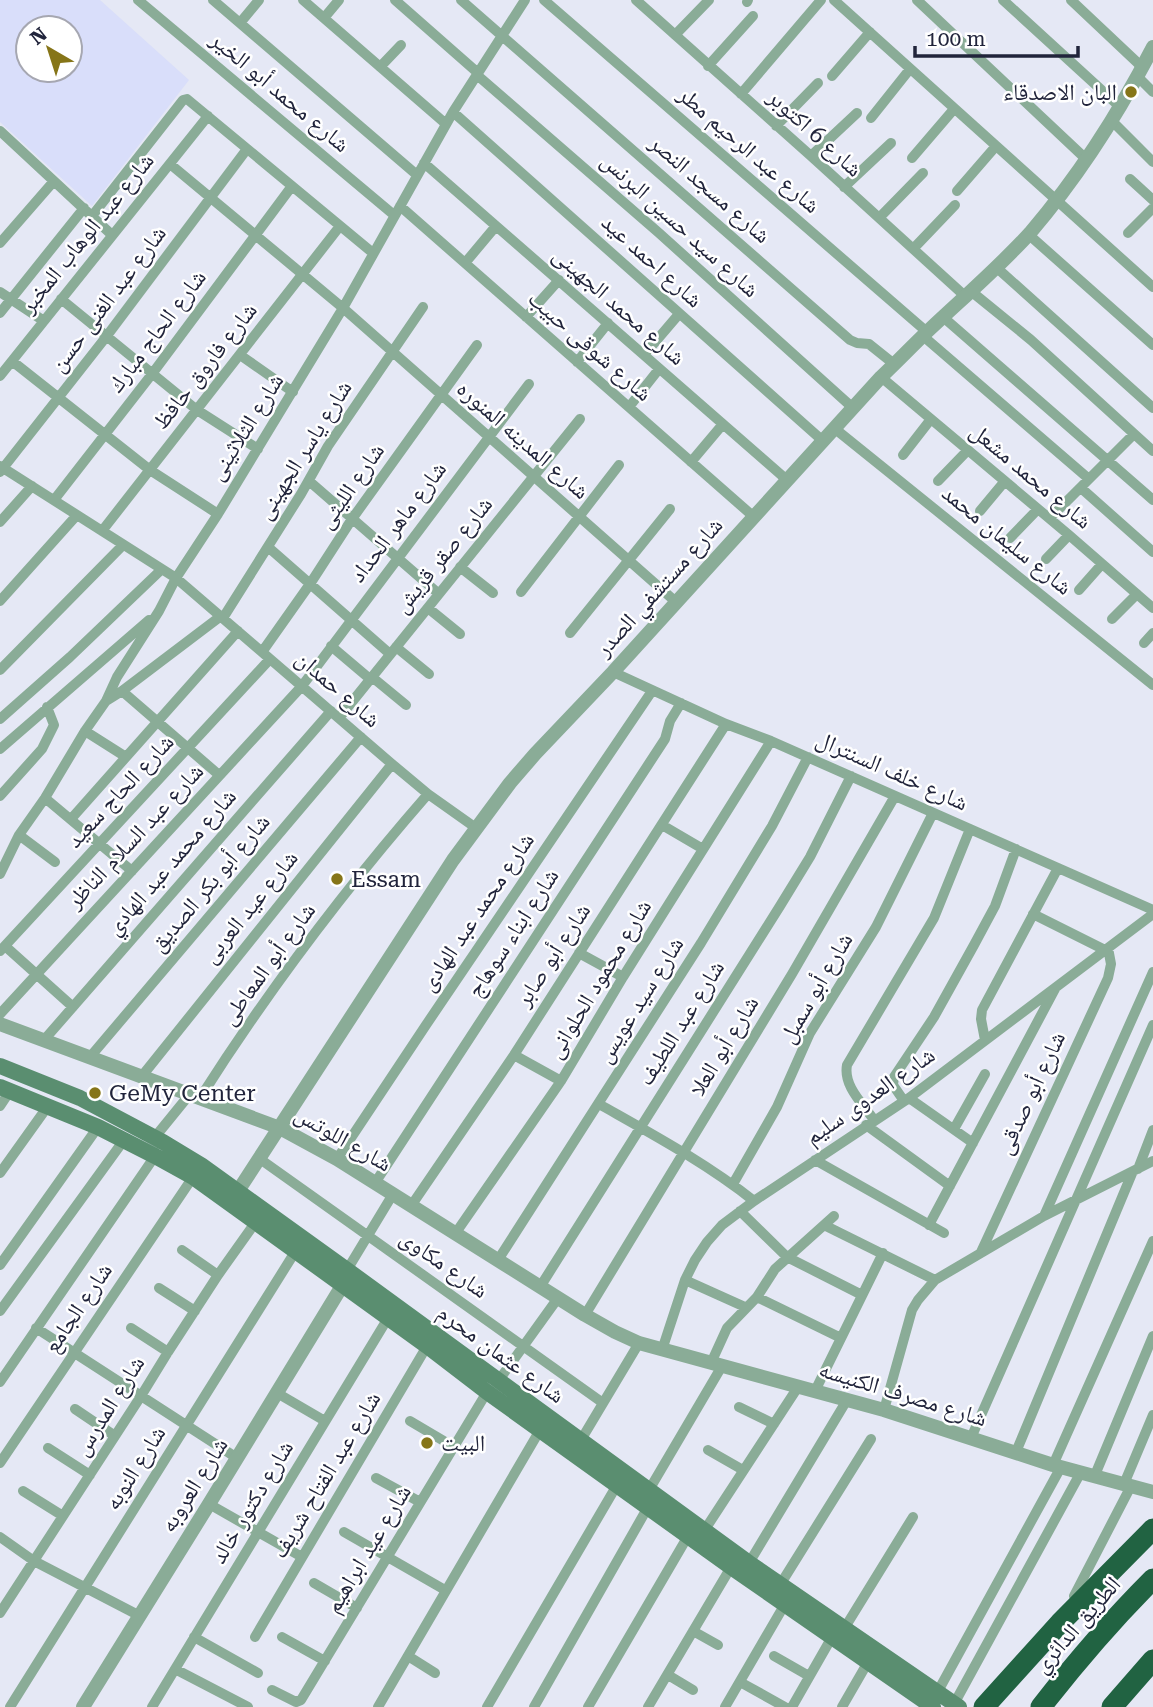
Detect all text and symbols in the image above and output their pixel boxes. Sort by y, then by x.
north arrow [14,14,84,84]
scale bar [915,14,1078,58]
text: N [26,22,52,50]
street label: شارع محمد أبو الخير [204,25,355,159]
text: 100 m [926,27,986,51]
place label: البان الاصدقاء [1003,79,1117,106]
street label: شارع عبد الرحيم مطر [670,80,826,221]
street label: شارع 6 اكتوبر [761,83,868,183]
marker: البان الاصدقاء [1123,84,1139,100]
street label: شارع مسجد النصر [643,128,776,250]
street label: شارع سيد حسين البرنس [595,147,765,304]
street label: شارع عبد الوهاب المخبر [14,148,161,320]
street label: شارع احمد عيد [595,209,708,314]
street label: شارع عبد الغنى حسن [44,221,173,378]
street label: شارع محمد الجهينى [547,241,691,372]
street label: شارع الحاج مبارك [102,264,213,398]
street label: شارع شوقى حبيب [522,285,657,408]
street label: شارع فاروق حافظ [147,297,264,435]
street label: شارع الثلاثينى [203,369,290,486]
street label: شارع المدينه المنوره [451,375,595,506]
street label: شارع ياسر الجهينى [250,376,358,525]
street label: شارع محمد مشعل [964,417,1097,535]
street label: شارع الليثى [312,438,391,534]
street label: شارع ماهر الحداد [344,456,453,588]
street label: شارع سليمان محمد [936,479,1077,601]
street label: شارع صقر قريش [388,491,499,619]
street label: شارع مستشفي الصدر [589,512,732,666]
street label: شارع حمدان [289,645,386,734]
street label: شارع خلف السنترال [811,725,972,817]
street label: شارع الحاج سعيد [61,729,180,854]
street label: شارع عبد السلام الناظر [60,758,211,916]
street label: شارع محمد عبد الهادي [100,783,246,944]
street label: شارع أبو بكر الصديق [144,808,276,958]
street label: شارع محمد عبد الهادى [414,828,541,997]
street label: شارع عيد العربى [196,845,305,970]
street label: شارع ابناء سوهاج [461,864,565,1003]
place label: Essam [351,866,421,893]
marker: Essam [329,871,345,887]
street label: شارع محمود الحلوانى [541,895,658,1064]
street label: شارع أبو المعاطى [214,897,322,1031]
street label: شارع أبو صابر [509,898,597,1013]
street label: شارع أبو سمبل [773,928,859,1048]
street label: شارع سيد عويس [591,932,690,1068]
street label: شارع عبد اللطيف [632,956,731,1091]
street label: شارع أبو العلا [683,991,765,1101]
street label: شارع أبو صدقى [990,1027,1072,1159]
street label: شارع العدوى سليم [800,1041,941,1152]
place label: GeMy Center [109,1080,256,1107]
marker: GeMy Center [87,1085,103,1101]
street label: شارع اللوتس [289,1100,396,1178]
street label: شارع مكاوى [394,1224,493,1305]
street label: شارع الجامع [38,1258,119,1359]
street label: شارع عثمان محرم [431,1299,570,1411]
street label: شارع المدرس [68,1351,151,1461]
street label: شارع مصرف الكنيسه [816,1356,990,1433]
street label: شارع عبد الفتاح شريف [266,1387,387,1564]
street label: شارع النوبه [99,1421,172,1516]
place label: البيت [441,1430,485,1457]
street label: شارع العروبه [154,1433,234,1538]
marker: البيت [419,1435,435,1451]
street label: شارع دكتور خالد [205,1436,300,1569]
street label: شارع عيد ابراهيم [319,1480,419,1619]
street label: الطريق الدائري [1028,1571,1130,1682]

